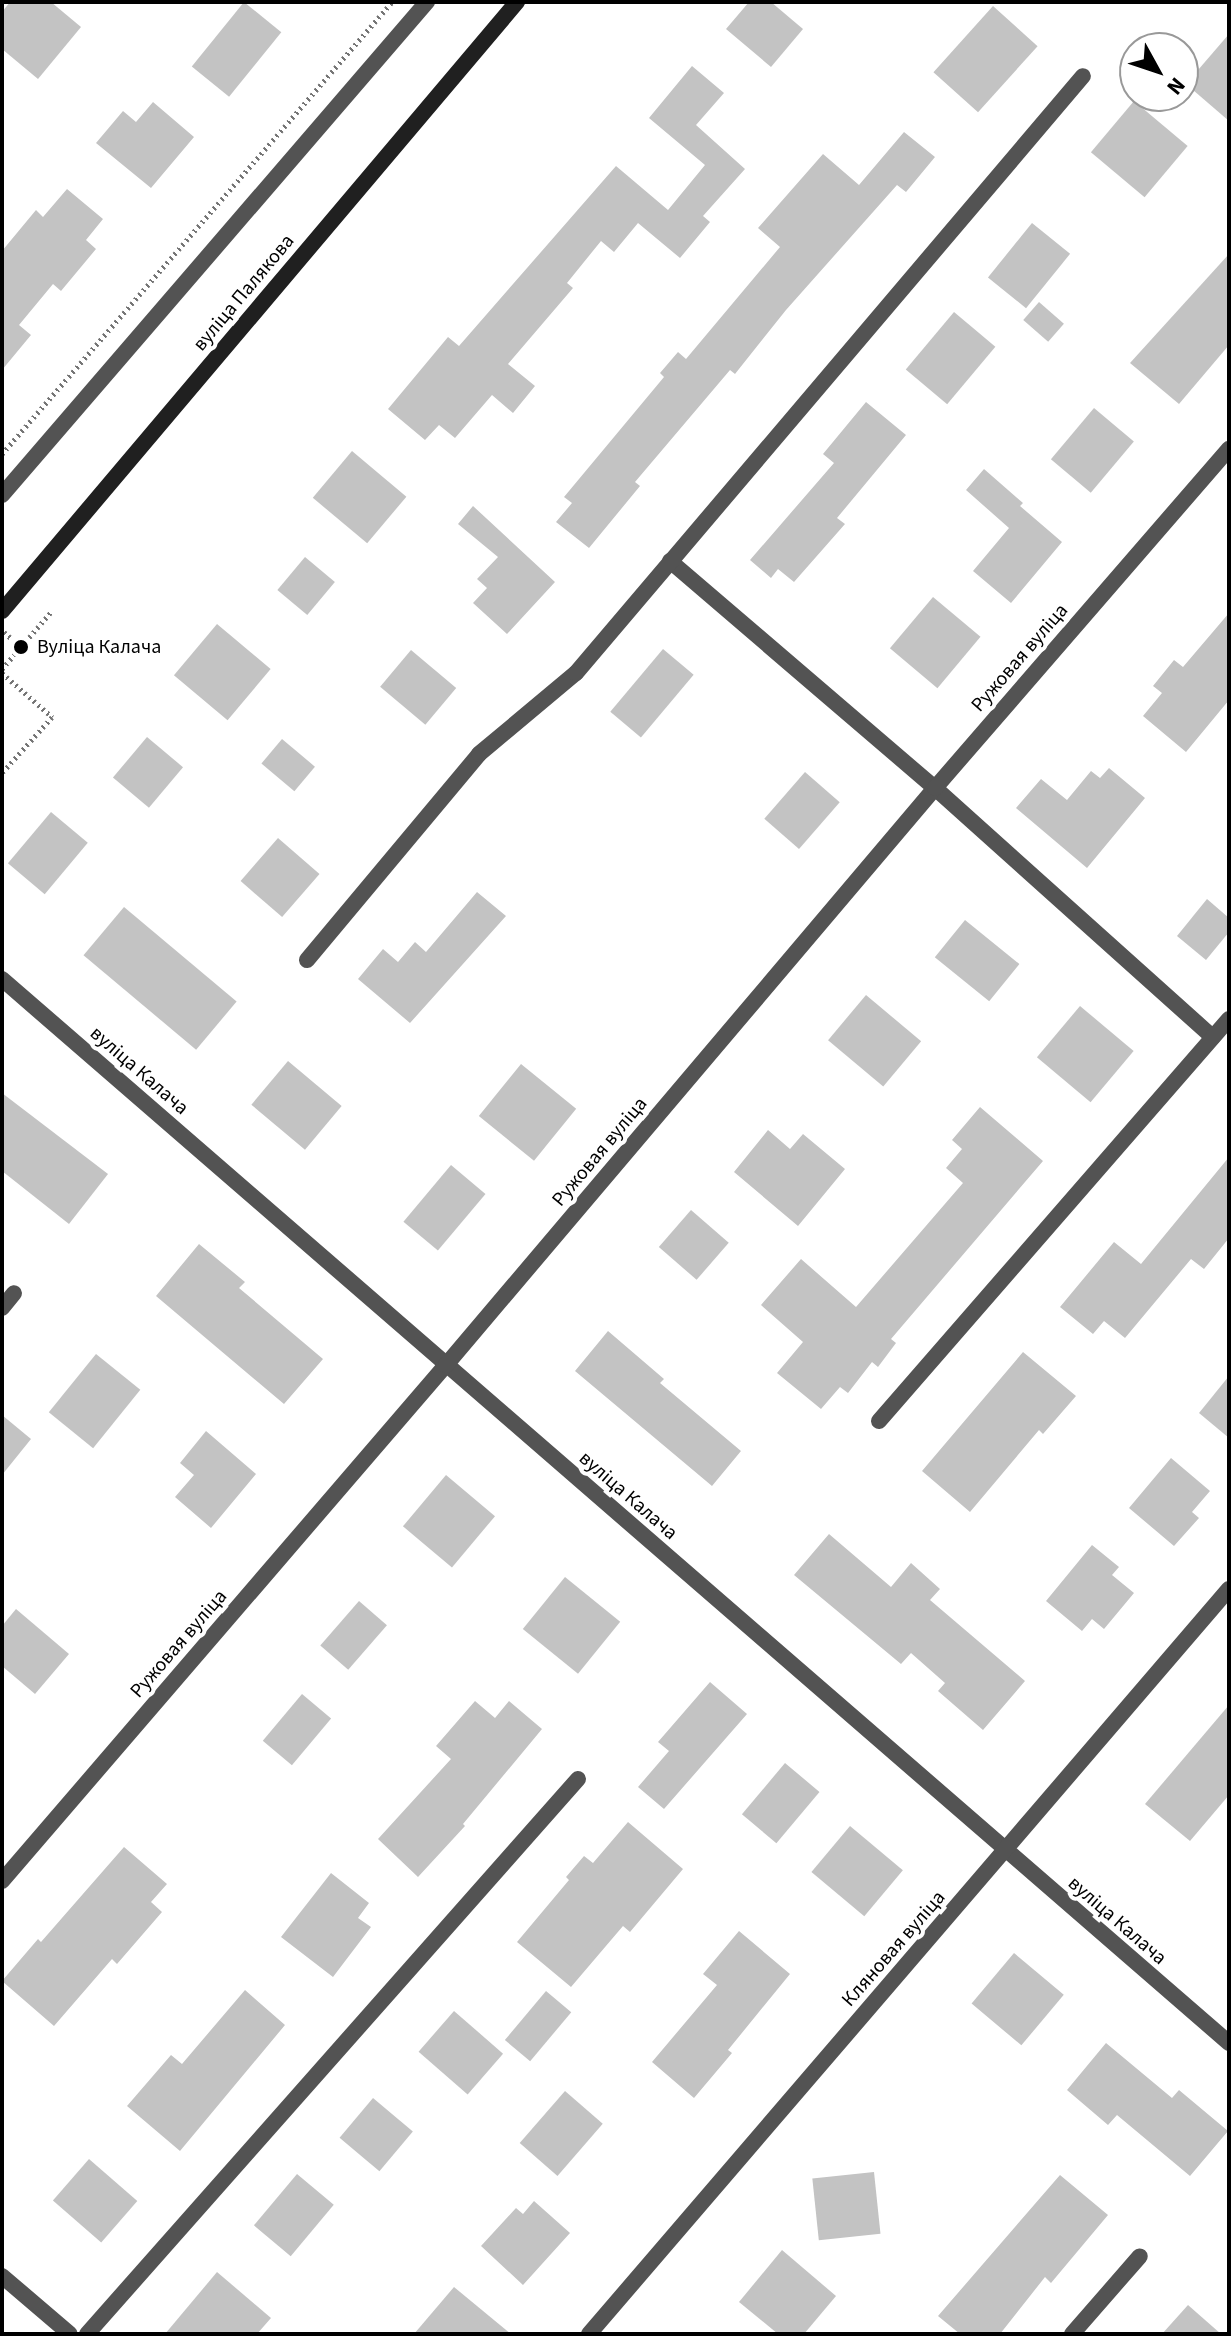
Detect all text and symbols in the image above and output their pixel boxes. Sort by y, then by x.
north arrow [1119,32,1199,112]
text: N [1159,70,1193,102]
street label: вуліца Палякова [188,230,300,356]
street label: Ружовая вуліца [967,599,1073,717]
place label: Вуліца Калача [37,635,161,659]
marker: Вуліца Калача [12,638,30,656]
street label: вуліца Калача [85,1022,193,1120]
street label: Ружовая вуліца [547,1092,653,1212]
street label: вуліца Калача [574,1447,682,1545]
street label: Ружовая вуліца [126,1585,232,1703]
street label: вуліца Калача [1063,1872,1171,1970]
street label: Кляновая вуліца [837,1886,951,2012]

